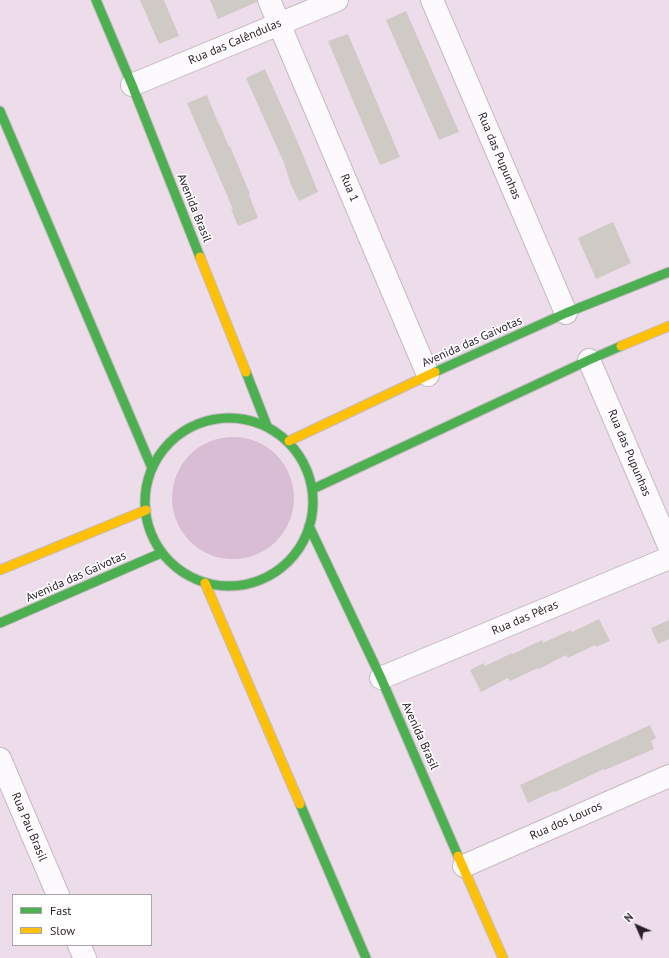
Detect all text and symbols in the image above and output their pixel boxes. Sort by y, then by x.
street label: Rua das Calêndulas [186,16,284,68]
street label: Rua das Pupunhas [474,110,524,202]
street label: Avenida Brasil [174,172,214,244]
street label: Rua 1 [337,172,361,204]
street label: Avenida das Gaivotas [420,313,524,371]
street label: Rua das Pupunhas [604,407,654,499]
street label: Avenida das Gaivotas [24,548,128,606]
street label: Rua das Pêras [490,598,560,638]
street label: Avenida Brasil [399,700,441,772]
street label: Rua Pau Brasil [8,790,50,864]
street label: Rua dos Louros [528,799,604,843]
legend [12,894,152,946]
text: Fast [50,903,71,918]
north arrow [617,906,657,946]
text: N [621,910,636,925]
text: Slow [50,923,75,938]

